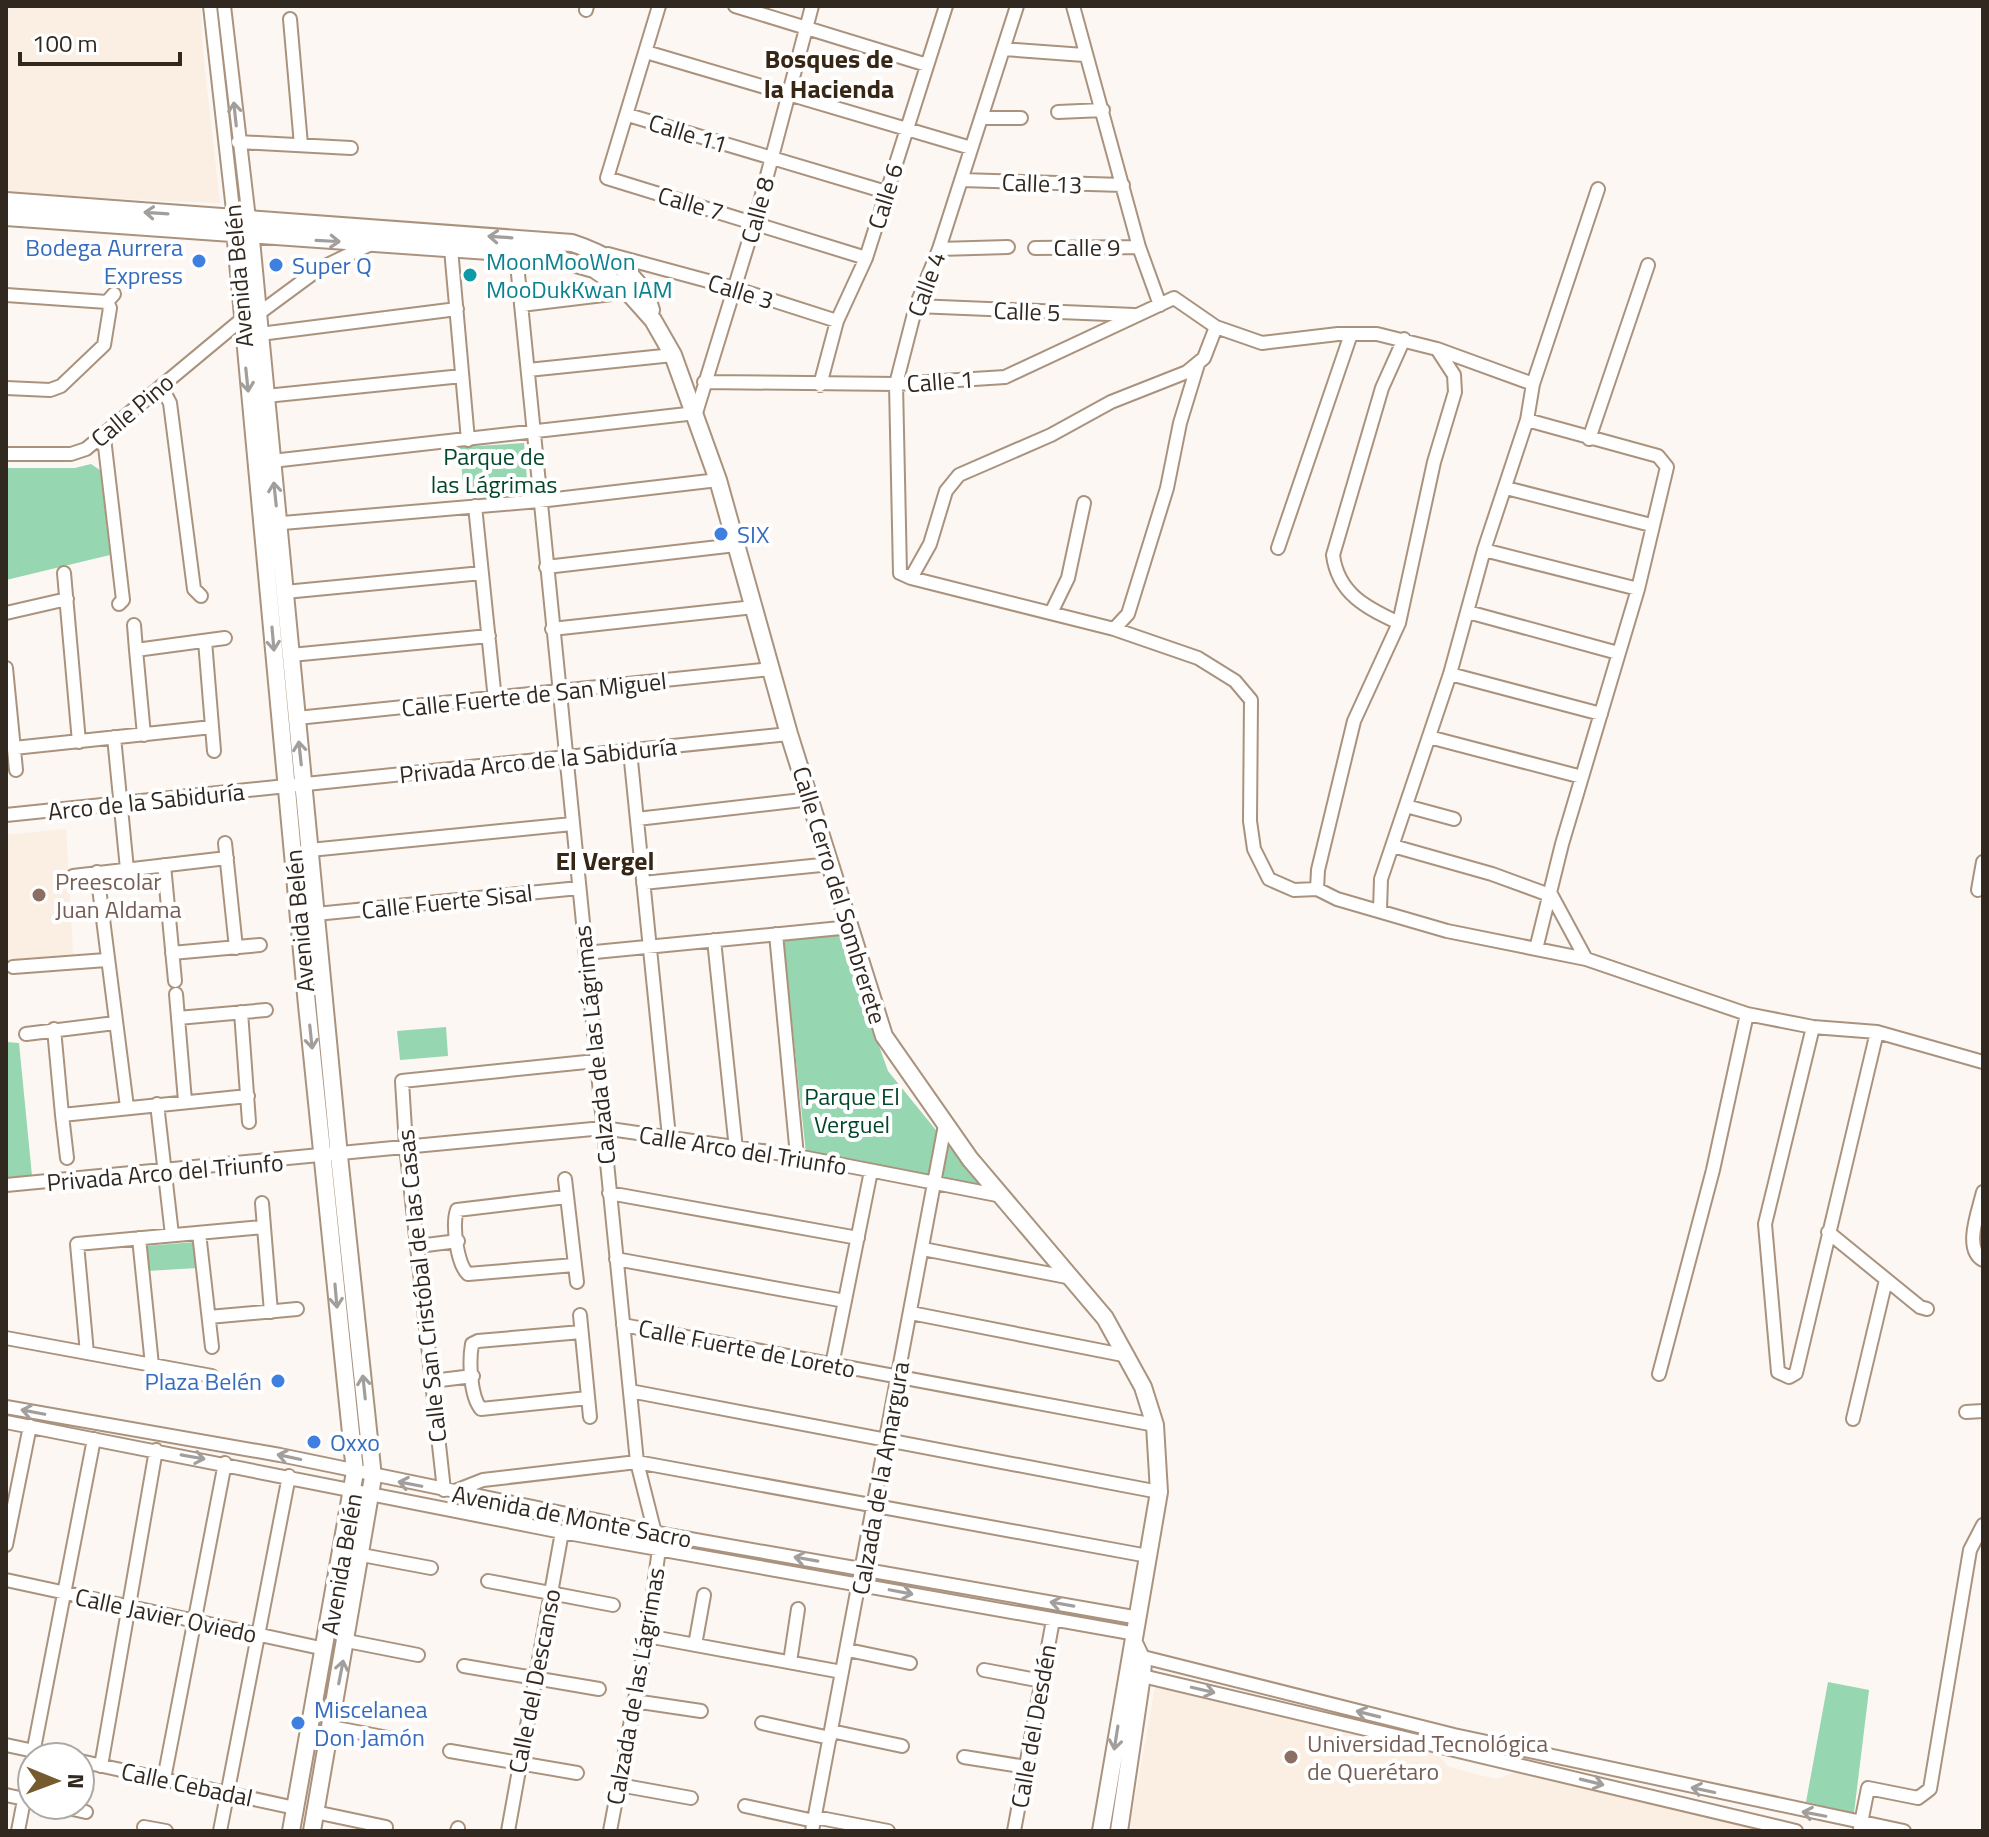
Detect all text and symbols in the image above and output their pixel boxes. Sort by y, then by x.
scale bar [20,16,180,66]
text: 100 m [32,25,98,61]
district label: Bosques de la Hacienda [764,39,894,108]
one-way arrow [228,101,243,128]
street label: Calle 11 [644,104,732,162]
street label: Calle 6 [858,159,912,233]
street label: Calle 13 [1001,164,1083,202]
street label: Calle 8 [731,173,783,247]
street label: Calle 7 [654,176,728,230]
street label: Avenida Belén [214,203,262,349]
one-way arrow [143,205,170,220]
place label: Bodega Aurrera Express [25,229,183,293]
one-way arrow [487,229,514,244]
street label: Calle 9 [1053,229,1121,265]
one-way arrow [314,233,341,248]
place label: MoonMooWon MooDukKwan IAM [486,243,673,307]
street label: Calle 4 [898,246,954,322]
place label: Super Q [292,247,372,283]
marker: Bodega Aurrera Express [190,252,208,270]
marker: Super Q [267,256,285,274]
street label: Calle 3 [704,264,778,318]
marker: MoonMooWon MooDukKwan IAM [461,266,479,284]
street label: Calle 5 [993,292,1061,330]
street label: Calle 1 [905,361,975,401]
street label: Calle Pino [83,365,181,455]
one-way arrow [240,366,255,393]
park label: Parque de las Lágrimas [431,438,557,502]
one-way arrow [267,481,282,508]
place label: SIX [737,516,769,552]
marker: SIX [712,525,730,543]
one-way arrow [265,625,280,652]
street label: Calle Fuerte de San Miguel [400,662,668,726]
street label: Privada Arco de la Sabiduría [398,728,678,792]
one-way arrow [293,740,308,767]
street label: Calle Cerro del Sombrerete [784,762,896,1028]
street label: Arco de la Sabiduría [46,773,246,829]
district label: El Vergel [555,841,655,880]
street label: Avenida Belén [275,848,323,994]
place label: Preescolar Juan Aldama [55,863,182,927]
street label: Calle Fuerte Sisal [360,874,534,928]
marker: Preescolar Juan Aldama [30,886,48,904]
street label: Calzada de las Lágrimas [564,924,624,1166]
one-way arrow [303,1023,318,1050]
park label: Parque El Verguel [804,1078,900,1142]
street label: Calle Arco del Triunfo [636,1116,850,1184]
street label: Calle San Cristóbal de las Casas [387,1128,455,1444]
street label: Privada Arco del Triunfo [45,1144,285,1200]
one-way arrow [329,1282,344,1309]
street label: Calle Fuerte de Loreto [636,1309,858,1387]
street label: Calzada de la Amargura [842,1358,918,1598]
place label: Plaza Belén [145,1363,262,1399]
marker: Plaza Belén [269,1372,287,1390]
one-way arrow [356,1374,371,1401]
one-way arrow [21,1404,46,1419]
place label: Oxxo [330,1424,380,1460]
marker: Oxxo [305,1433,323,1451]
one-way arrow [277,1449,303,1464]
one-way arrow [180,1450,205,1465]
street label: Avenida de Monte Sacro [449,1475,695,1557]
one-way arrow [398,1476,423,1491]
street label: Avenida Belén [311,1490,371,1638]
one-way arrow [794,1551,819,1566]
street label: Calzada de las Lágrimas [596,1565,674,1807]
street label: Calle Javier Oviedo [72,1578,260,1652]
one-way arrow [888,1585,913,1600]
street label: Calle del Descanso [498,1586,570,1776]
one-way arrow [1050,1596,1075,1611]
street label: Calle del Desdén [1001,1641,1065,1811]
one-way arrow [335,1659,350,1685]
one-way arrow [1189,1683,1215,1698]
place label: Miscelanea Don Jamón [314,1691,428,1755]
one-way arrow [1356,1705,1381,1720]
marker: Miscelanea Don Jamón [289,1714,307,1732]
one-way arrow [1108,1725,1123,1750]
place label: Universidad Tecnológica de Querétaro [1307,1725,1548,1789]
north arrow [16,1741,96,1821]
marker: Universidad Tecnológica de Querétaro [1282,1748,1300,1766]
street label: Calle Cebadal [118,1753,256,1815]
text: N [59,1773,93,1789]
one-way arrow [1578,1776,1604,1791]
one-way arrow [1691,1782,1717,1797]
one-way arrow [1802,1805,1827,1820]

